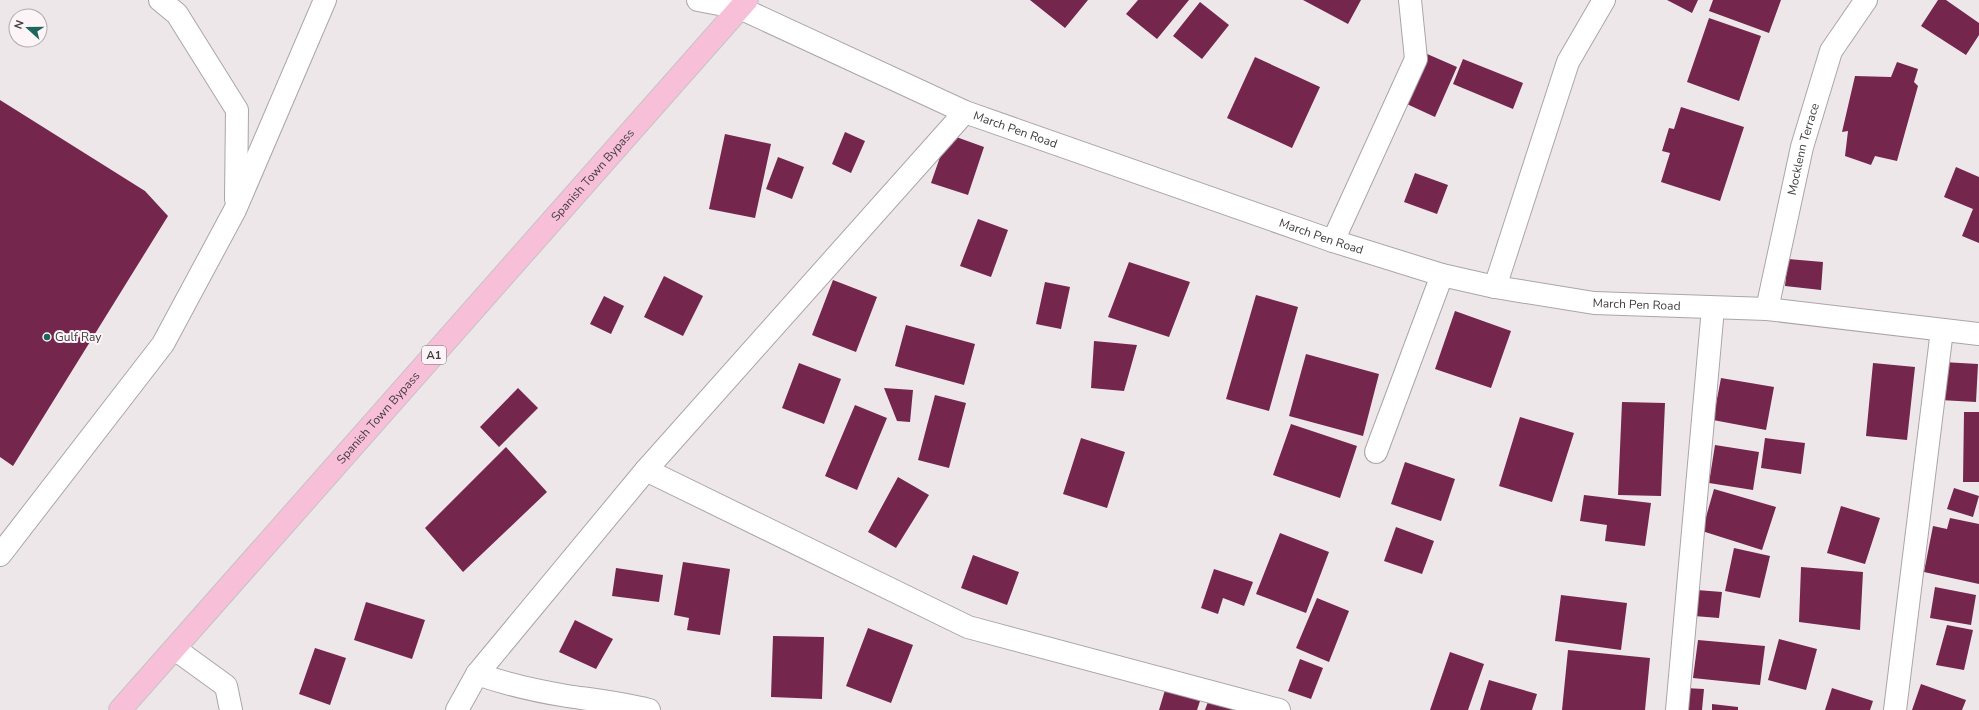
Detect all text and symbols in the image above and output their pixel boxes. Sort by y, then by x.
north arrow [8,8,48,48]
text: N [11,18,28,31]
street label: Mocklenn Terrace [1784,101,1823,197]
street label: March Pen Road [971,108,1060,152]
street label: Spanish Town Bypass [547,125,638,224]
street label: March Pen Road [1277,215,1365,258]
street label: March Pen Road [1592,295,1681,314]
place label: Gulf Ray [55,329,102,345]
marker: Gulf Ray [42,332,52,342]
road number: A1 [422,346,446,364]
street label: Spanish Town Bypass [333,368,423,467]

